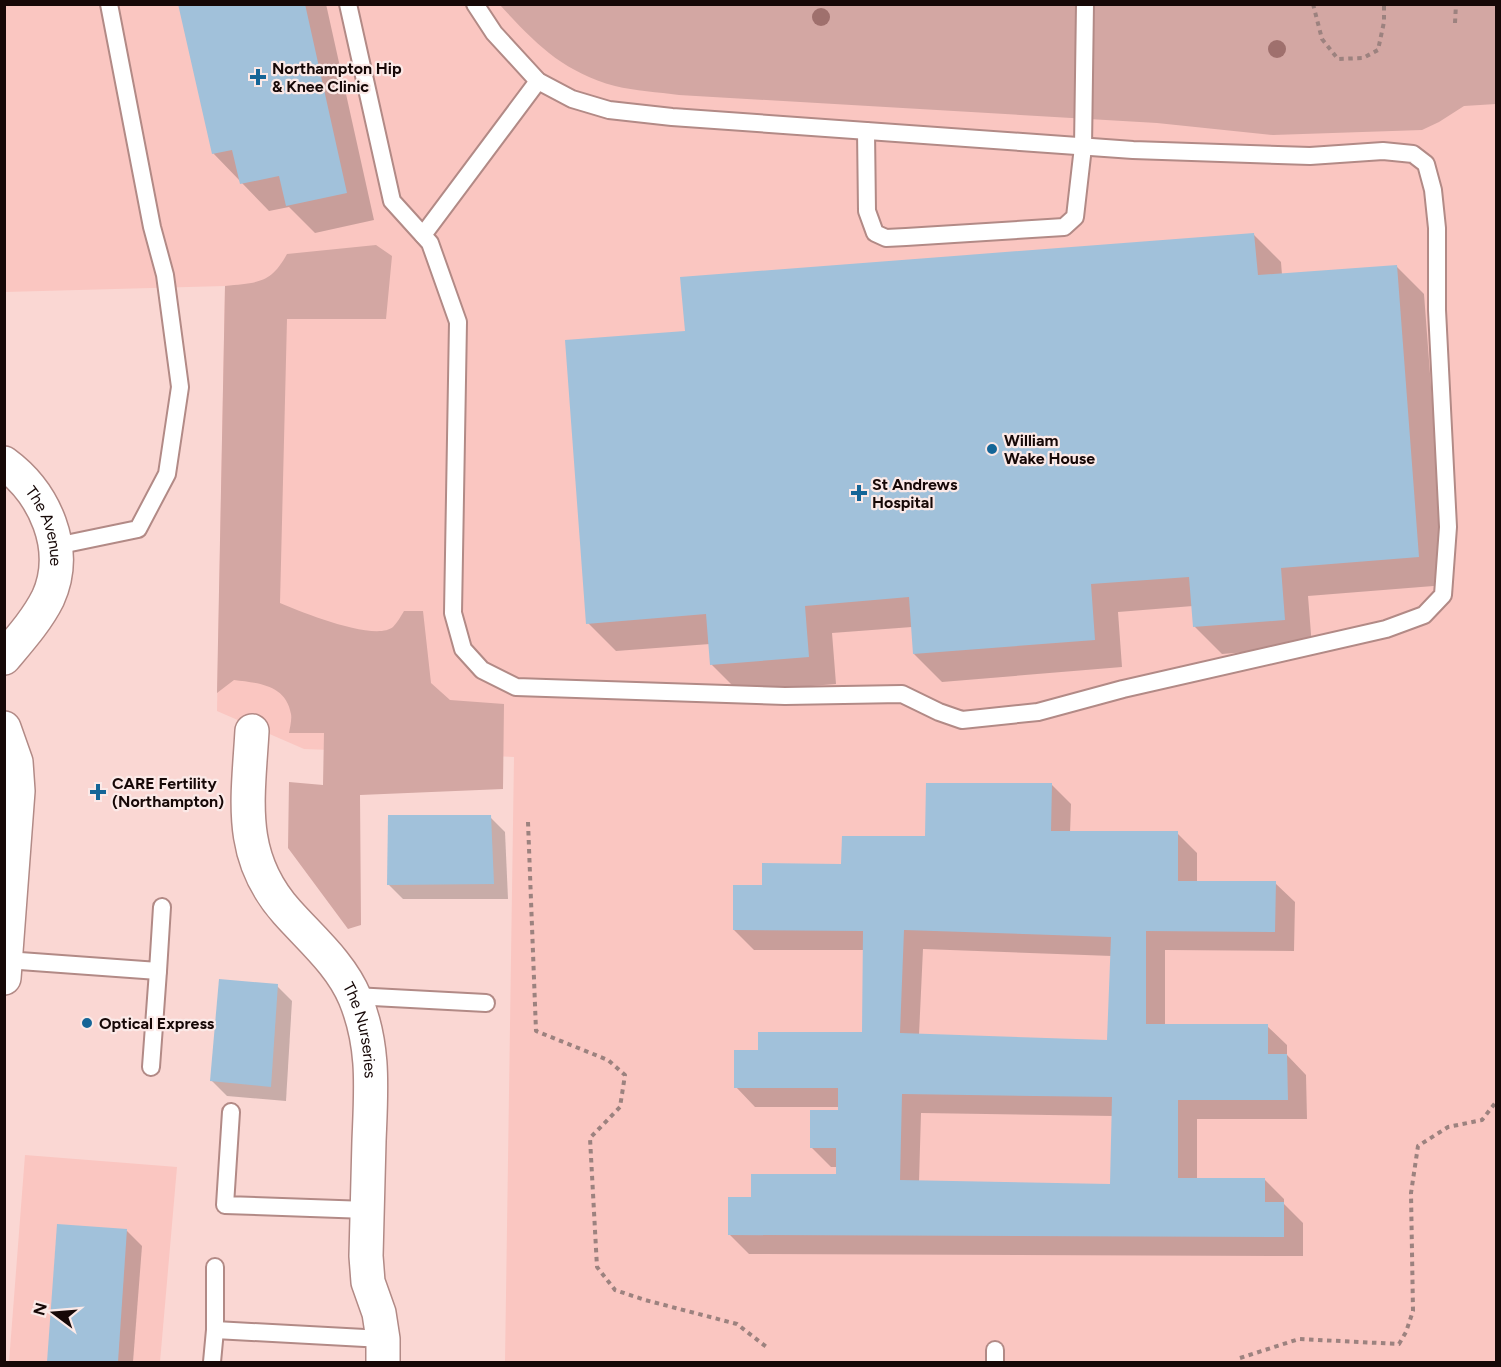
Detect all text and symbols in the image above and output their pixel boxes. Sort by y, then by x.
place label: Northampton Hip & Knee Clinic [272,59,402,96]
marker: Northampton Hip & Knee Clinic [249,68,267,86]
place label: William Wake House [1004,431,1095,468]
marker: William Wake House [985,442,999,456]
place label: St Andrews Hospital [872,475,958,512]
street label: The Avenue [22,482,66,567]
marker: St Andrews Hospital [850,484,868,502]
place label: CARE Fertility (Northampton) [112,774,224,811]
marker: CARE Fertility (Northampton) [89,783,107,801]
street label: The Nurseries [339,979,380,1079]
place label: Optical Express [99,1014,215,1033]
marker: Optical Express [80,1016,94,1030]
north arrow [24,1283,84,1343]
text: N [29,1300,51,1318]

